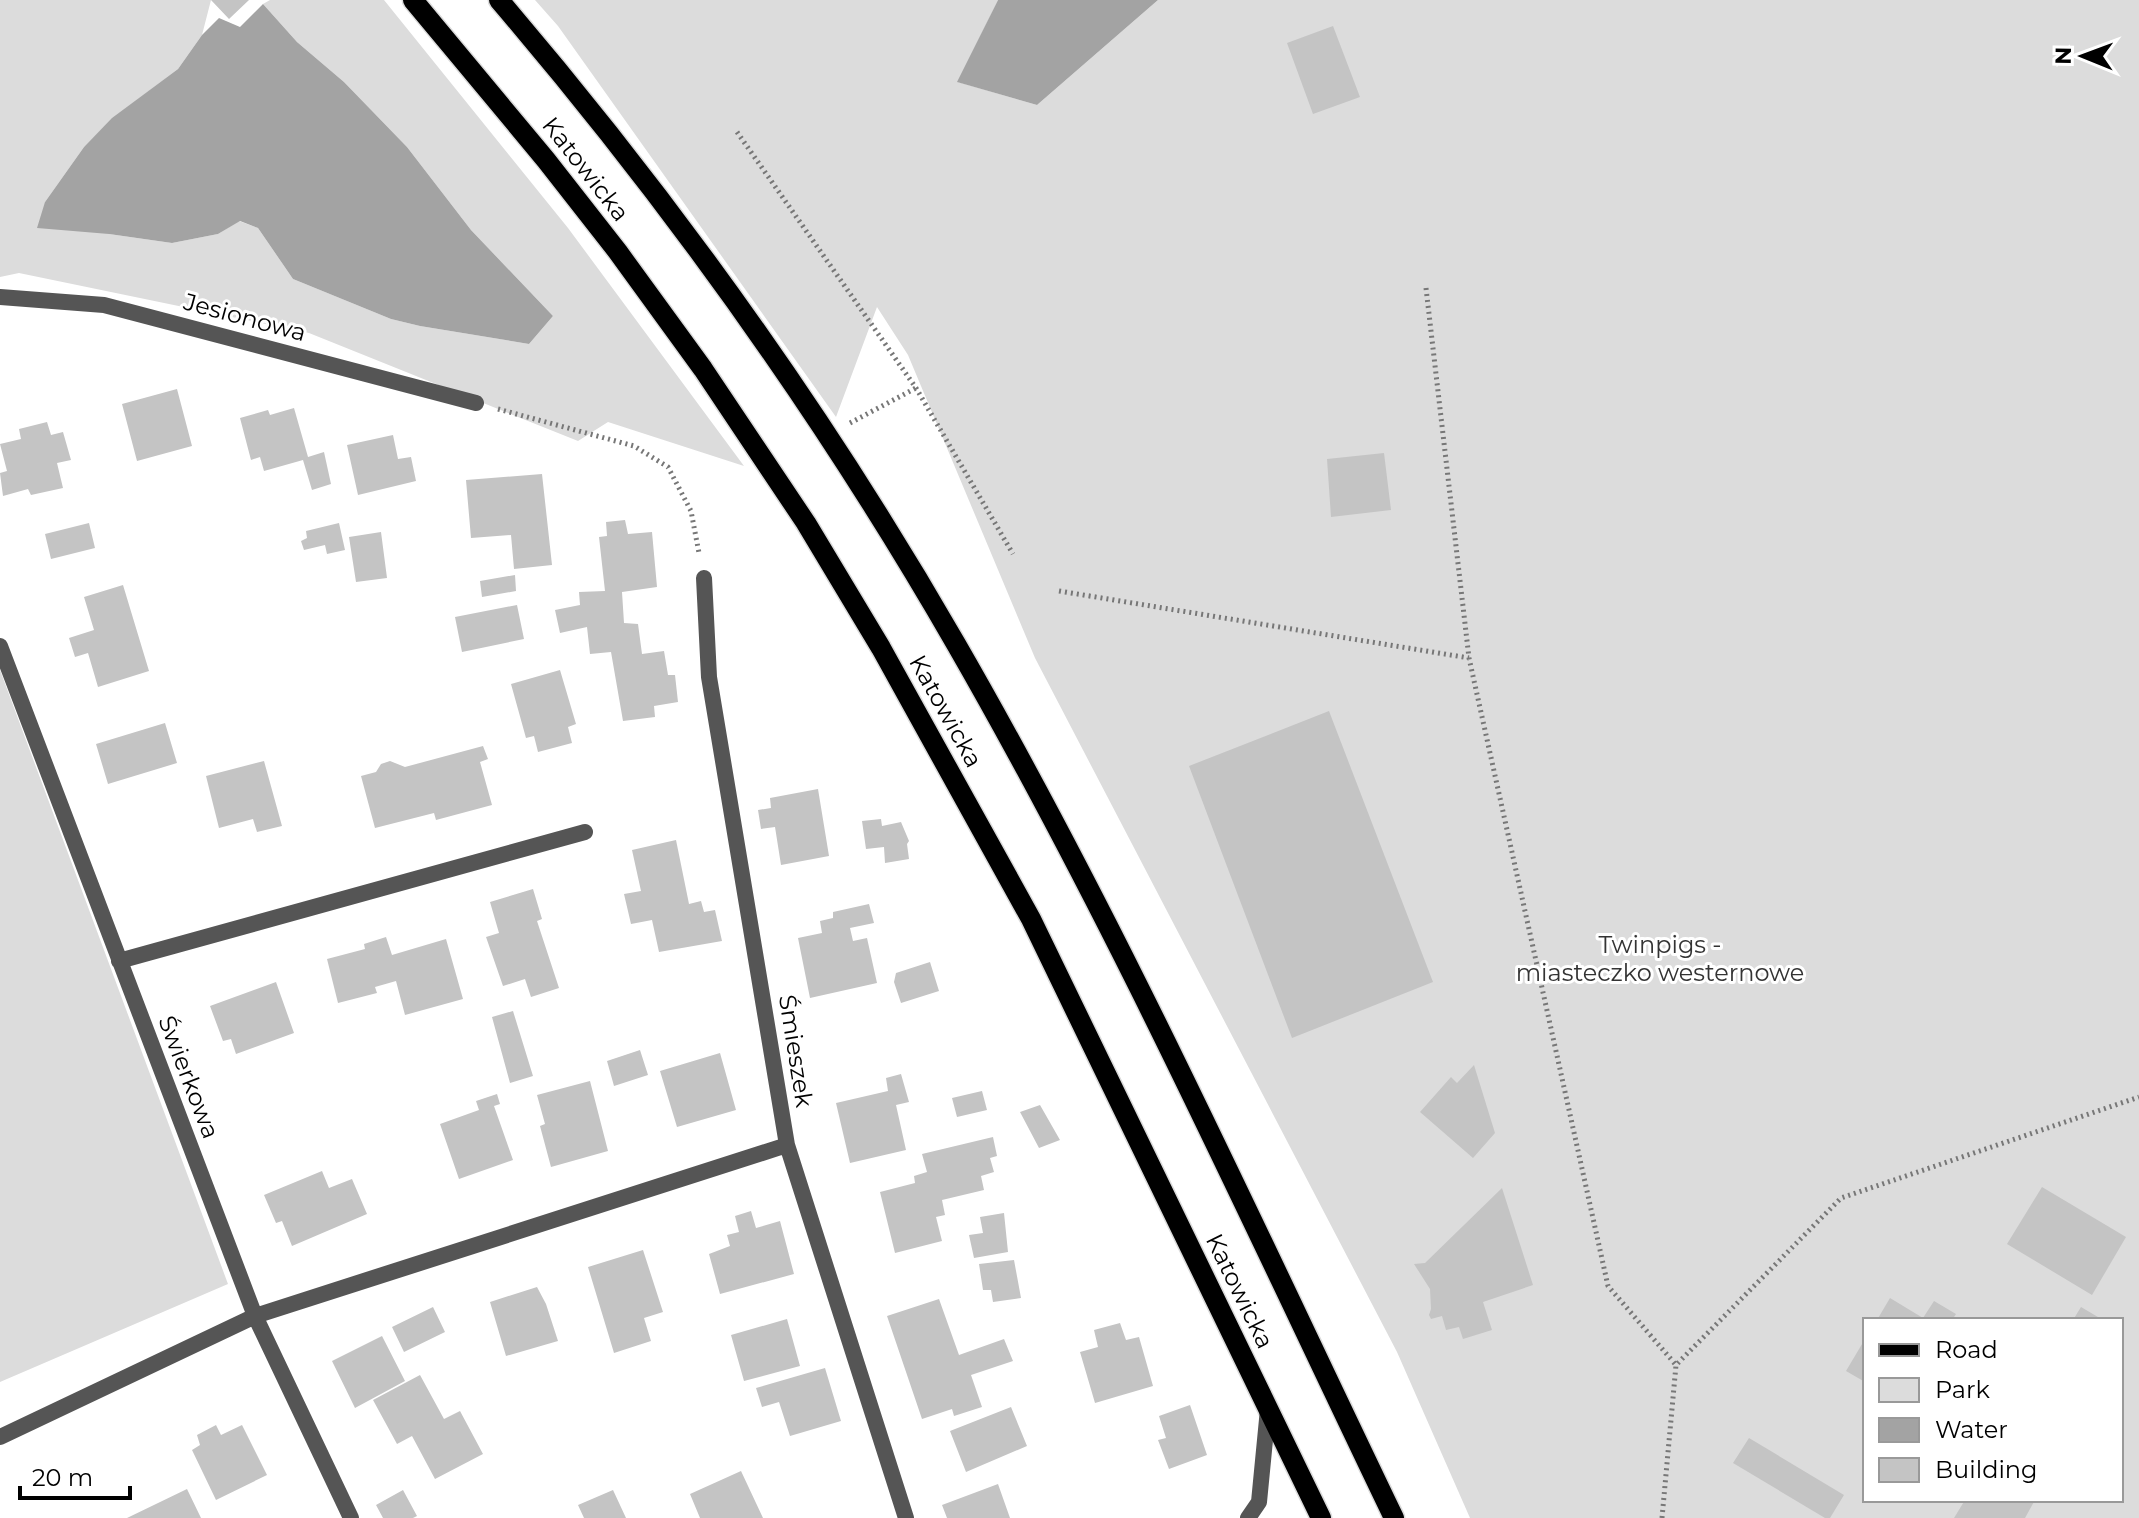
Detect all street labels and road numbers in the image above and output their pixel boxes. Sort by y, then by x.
street label: Katowicka [536,111,636,227]
street label: Jesionowa [180,287,309,347]
street label: Katowicka [903,650,989,772]
street label: Śmieszek [773,993,819,1110]
street label: Świerkowa [152,1011,226,1143]
street label: Katowicka [1200,1229,1280,1353]

